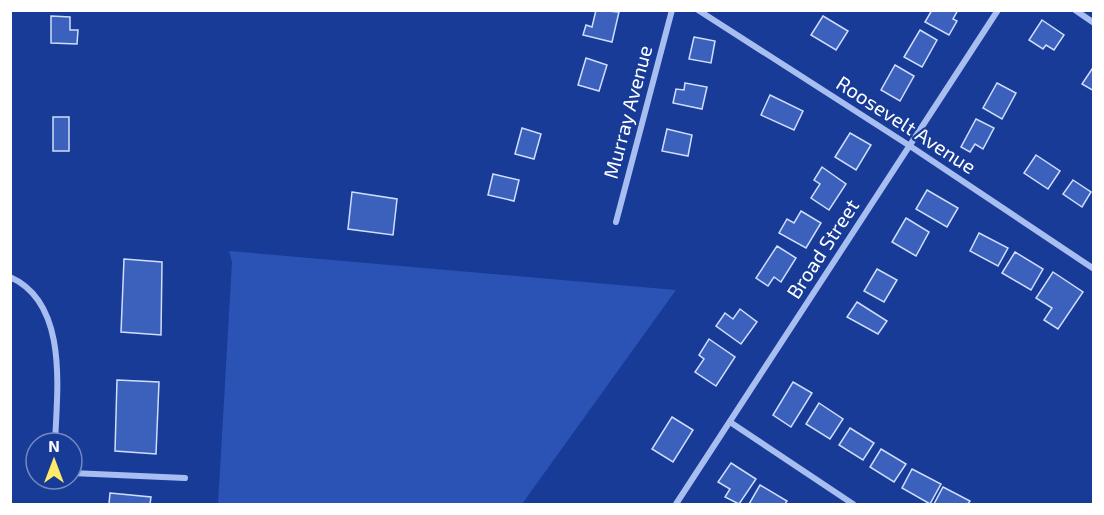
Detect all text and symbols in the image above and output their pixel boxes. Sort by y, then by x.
street label: Murray Avenue [598,42,656,181]
street label: Roosevelt Avenue [832,70,981,178]
street label: Broad Street [781,194,863,303]
north arrow [24,431,84,491]
text: N [48,436,60,455]

